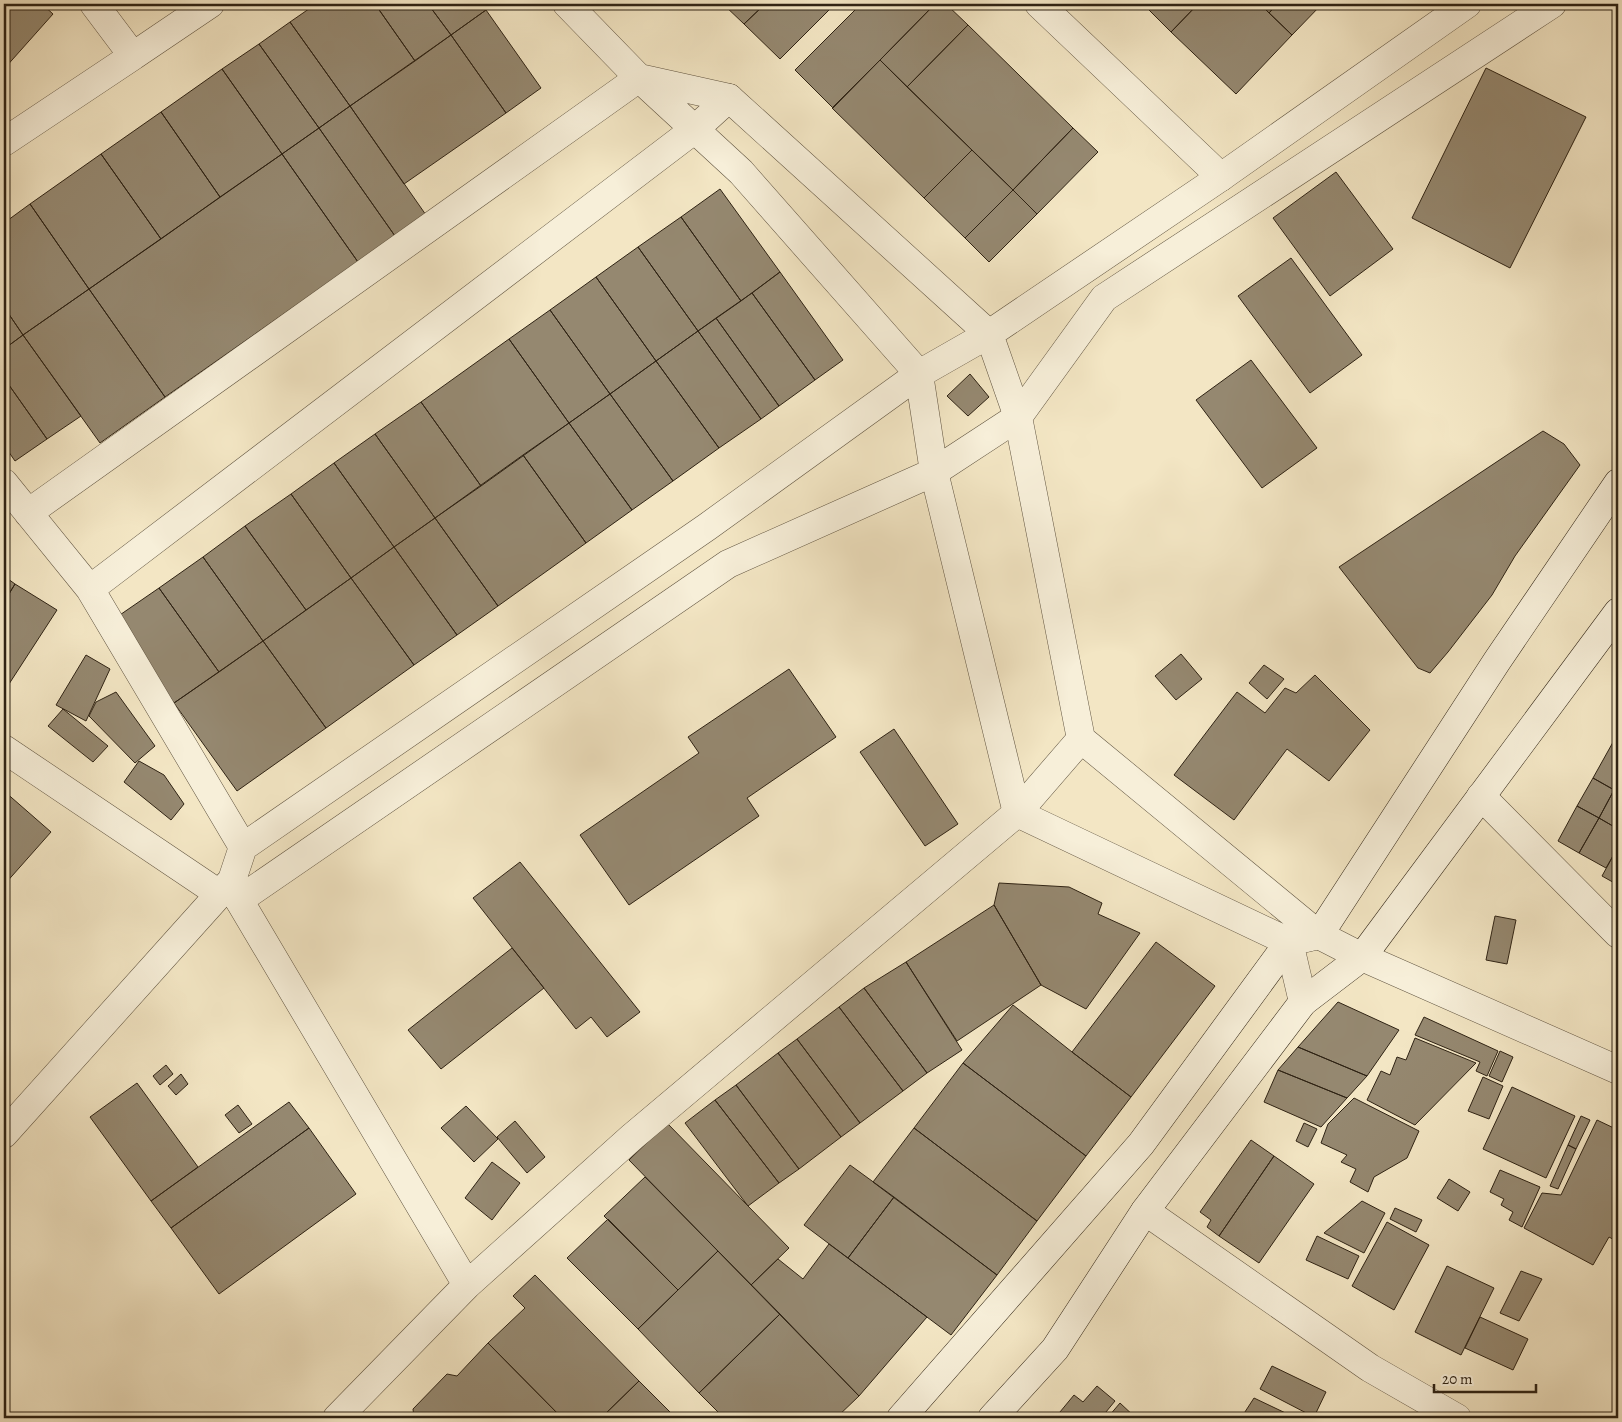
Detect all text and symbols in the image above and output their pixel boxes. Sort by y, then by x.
scale bar [1434,1362,1537,1394]
text: 20 m [1442,1369,1473,1389]

